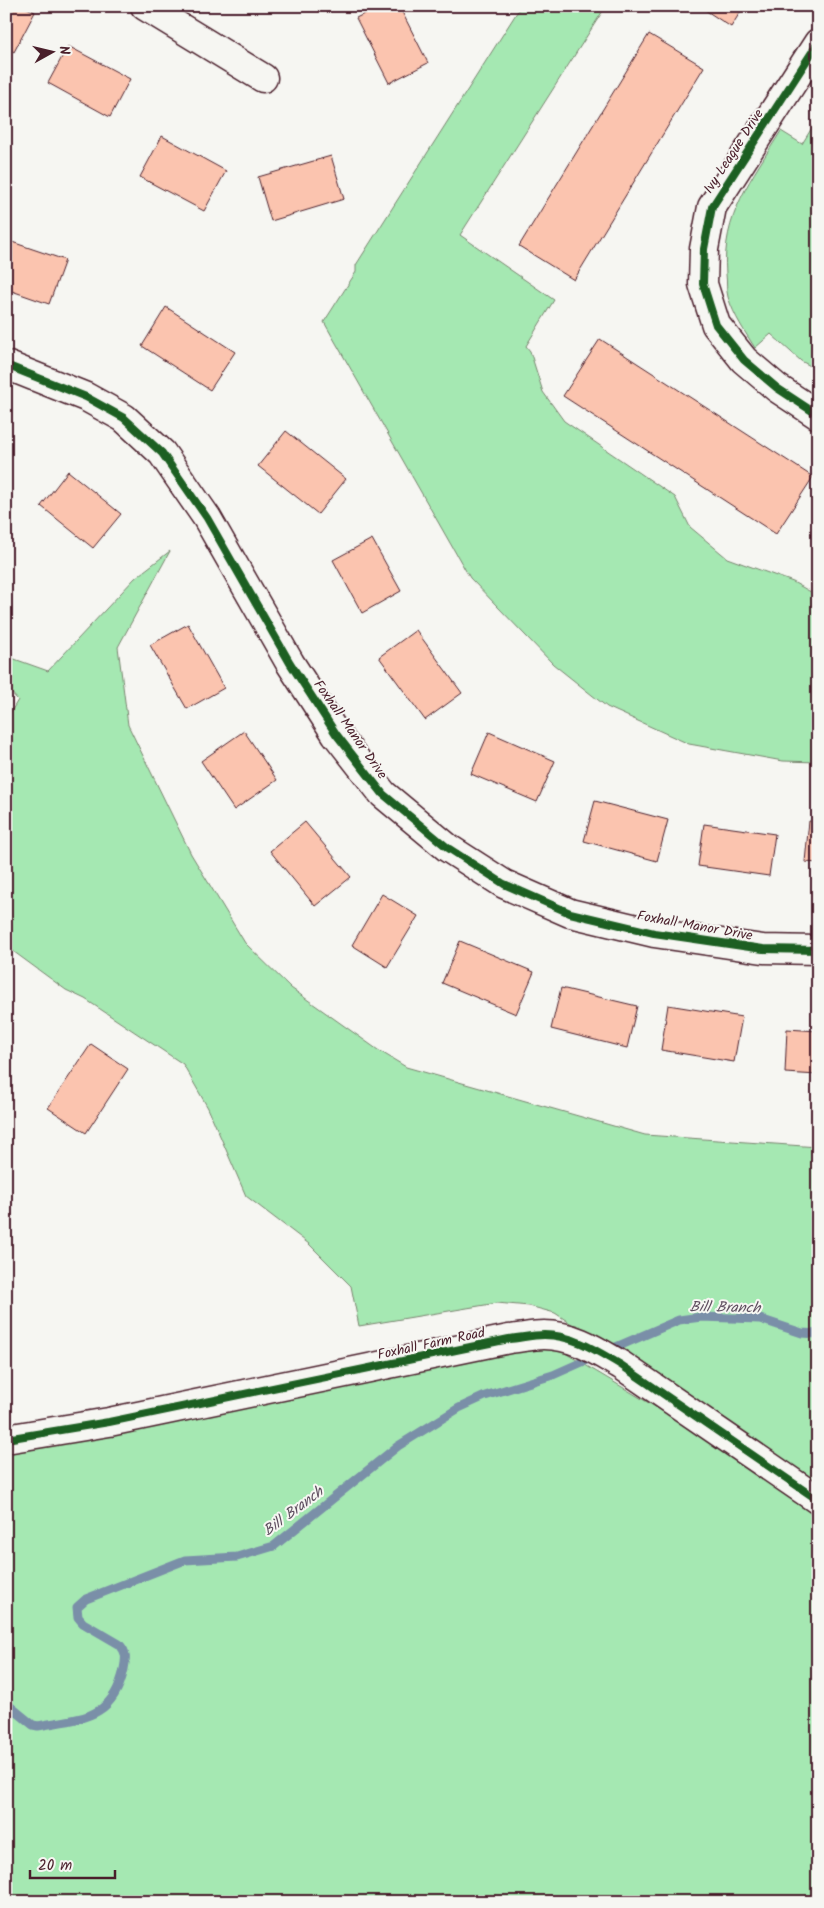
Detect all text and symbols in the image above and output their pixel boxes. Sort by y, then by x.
north arrow [28,28,78,78]
text: N [52,44,75,56]
street label: Ivy League Drive [698,104,770,198]
street label: Foxhall Manor Drive [308,675,393,784]
street label: Foxhall Manor Drive [635,905,755,947]
water label: Bill Branch [689,1295,763,1321]
street label: Foxhall Farm Road [375,1322,488,1366]
water label: Bill Branch [258,1480,331,1543]
scale bar [30,1848,115,1880]
text: 20 m [38,1854,72,1878]

